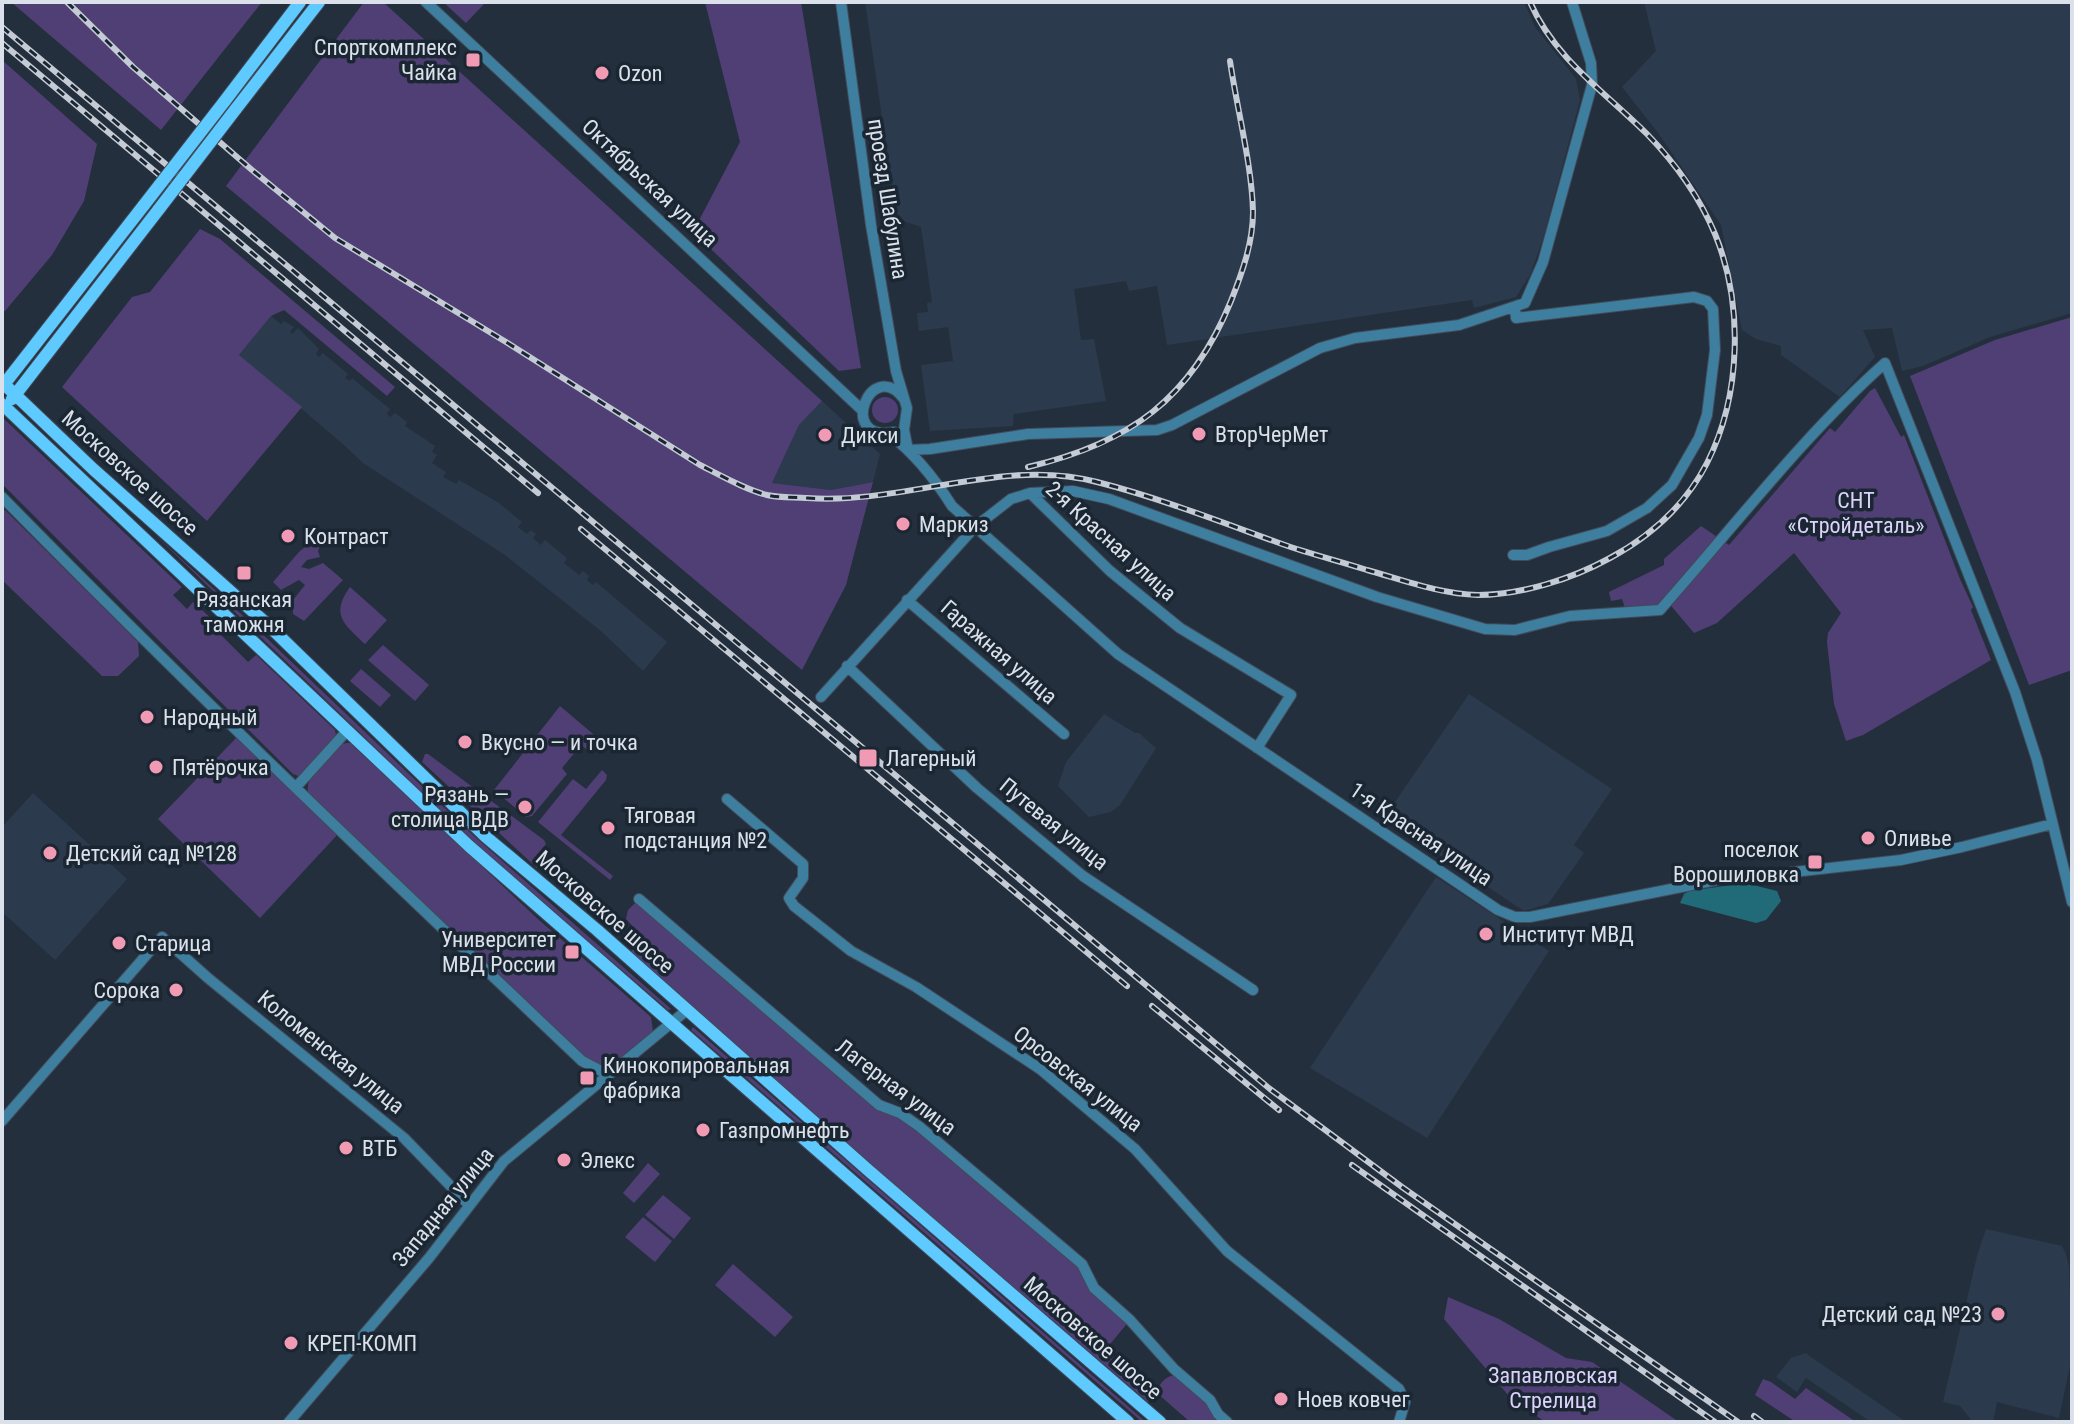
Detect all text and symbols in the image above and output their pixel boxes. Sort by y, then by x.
place label: Спорткомплекс Чайка [314,35,457,85]
marker: Спорткомплекс Чайка [464,51,482,69]
place label: Ozon [618,61,662,86]
marker: Ozon [593,64,611,82]
street label: Октябрьская улица [577,114,723,252]
street label: проезд Шабулина [863,117,913,281]
street label: Московское шоссе [57,405,203,541]
place label: ВторЧерМет [1215,422,1328,447]
place label: Дикси [841,423,899,448]
marker: ВторЧерМет [1190,425,1208,443]
marker: Дикси [816,426,834,444]
street label: 2-я Красная улица [1041,476,1181,606]
park label: СНТ «Стройдеталь» [1788,488,1924,538]
place label: Маркиз [919,512,989,537]
marker: Маркиз [894,515,912,533]
place label: Контраст [304,524,389,549]
marker: Контраст [279,527,297,545]
marker: Рязанская таможня [235,564,253,582]
place label: Рязанская таможня [196,587,292,637]
street label: Гаражная улица [936,595,1062,709]
place label: Народный [163,705,257,730]
marker: Народный [138,708,156,726]
place label: Вкусно — и точка [481,730,638,755]
marker: Вкусно — и точка [456,733,474,751]
place label: Лагерный [886,746,977,771]
marker: Лагерный [857,747,879,769]
place label: Пятёрочка [172,755,269,780]
marker: Пятёрочка [147,758,165,776]
street label: Путевая улица [995,773,1113,875]
street label: 1-я Красная улица [1345,777,1497,891]
place label: Рязань — столица ВДВ [391,782,509,832]
marker: Рязань — столица ВДВ [516,798,534,816]
place label: Тяговая подстанция №2 [624,803,767,853]
marker: Тяговая подстанция №2 [599,819,617,837]
place label: Оливье [1884,826,1952,851]
marker: Оливье [1859,829,1877,847]
place label: поселок Ворошиловка [1673,837,1799,887]
place label: Детский сад №128 [66,841,237,866]
marker: Детский сад №128 [41,844,59,862]
street label: Московское шоссе [531,845,679,979]
marker: поселок Ворошиловка [1806,853,1824,871]
place label: Институт МВД [1502,922,1634,947]
marker: Институт МВД [1477,925,1495,943]
place label: Университет МВД России [441,927,556,977]
place label: Старица [135,931,211,956]
marker: Старица [110,934,128,952]
marker: Университет МВД России [563,943,581,961]
place label: Сорока [93,978,160,1003]
marker: Сорока [167,981,185,999]
street label: Коломенская улица [253,985,409,1119]
street label: Орсовская улица [1009,1021,1147,1137]
street label: Лагерная улица [831,1034,961,1140]
place label: Кинокопировальная фабрика [603,1053,790,1103]
marker: Кинокопировальная фабрика [578,1069,596,1087]
place label: Газпромнефть [719,1118,850,1143]
marker: Газпромнефть [694,1121,712,1139]
place label: ВТБ [362,1136,397,1161]
marker: ВТБ [337,1139,355,1157]
street label: Западная улица [387,1142,499,1272]
place label: Элекс [580,1148,635,1173]
marker: Элекс [555,1151,573,1169]
street label: Московское шоссе [1019,1271,1167,1405]
place label: Детский сад №23 [1822,1302,1982,1327]
marker: Детский сад №23 [1989,1305,2007,1323]
place label: КРЕП-КОМП [307,1331,417,1356]
marker: КРЕП-КОМП [282,1334,300,1352]
park label: Запавловская Стрелица [1488,1363,1618,1413]
place label: Ноев ковчег [1297,1387,1410,1412]
marker: Ноев ковчег [1272,1390,1290,1408]

